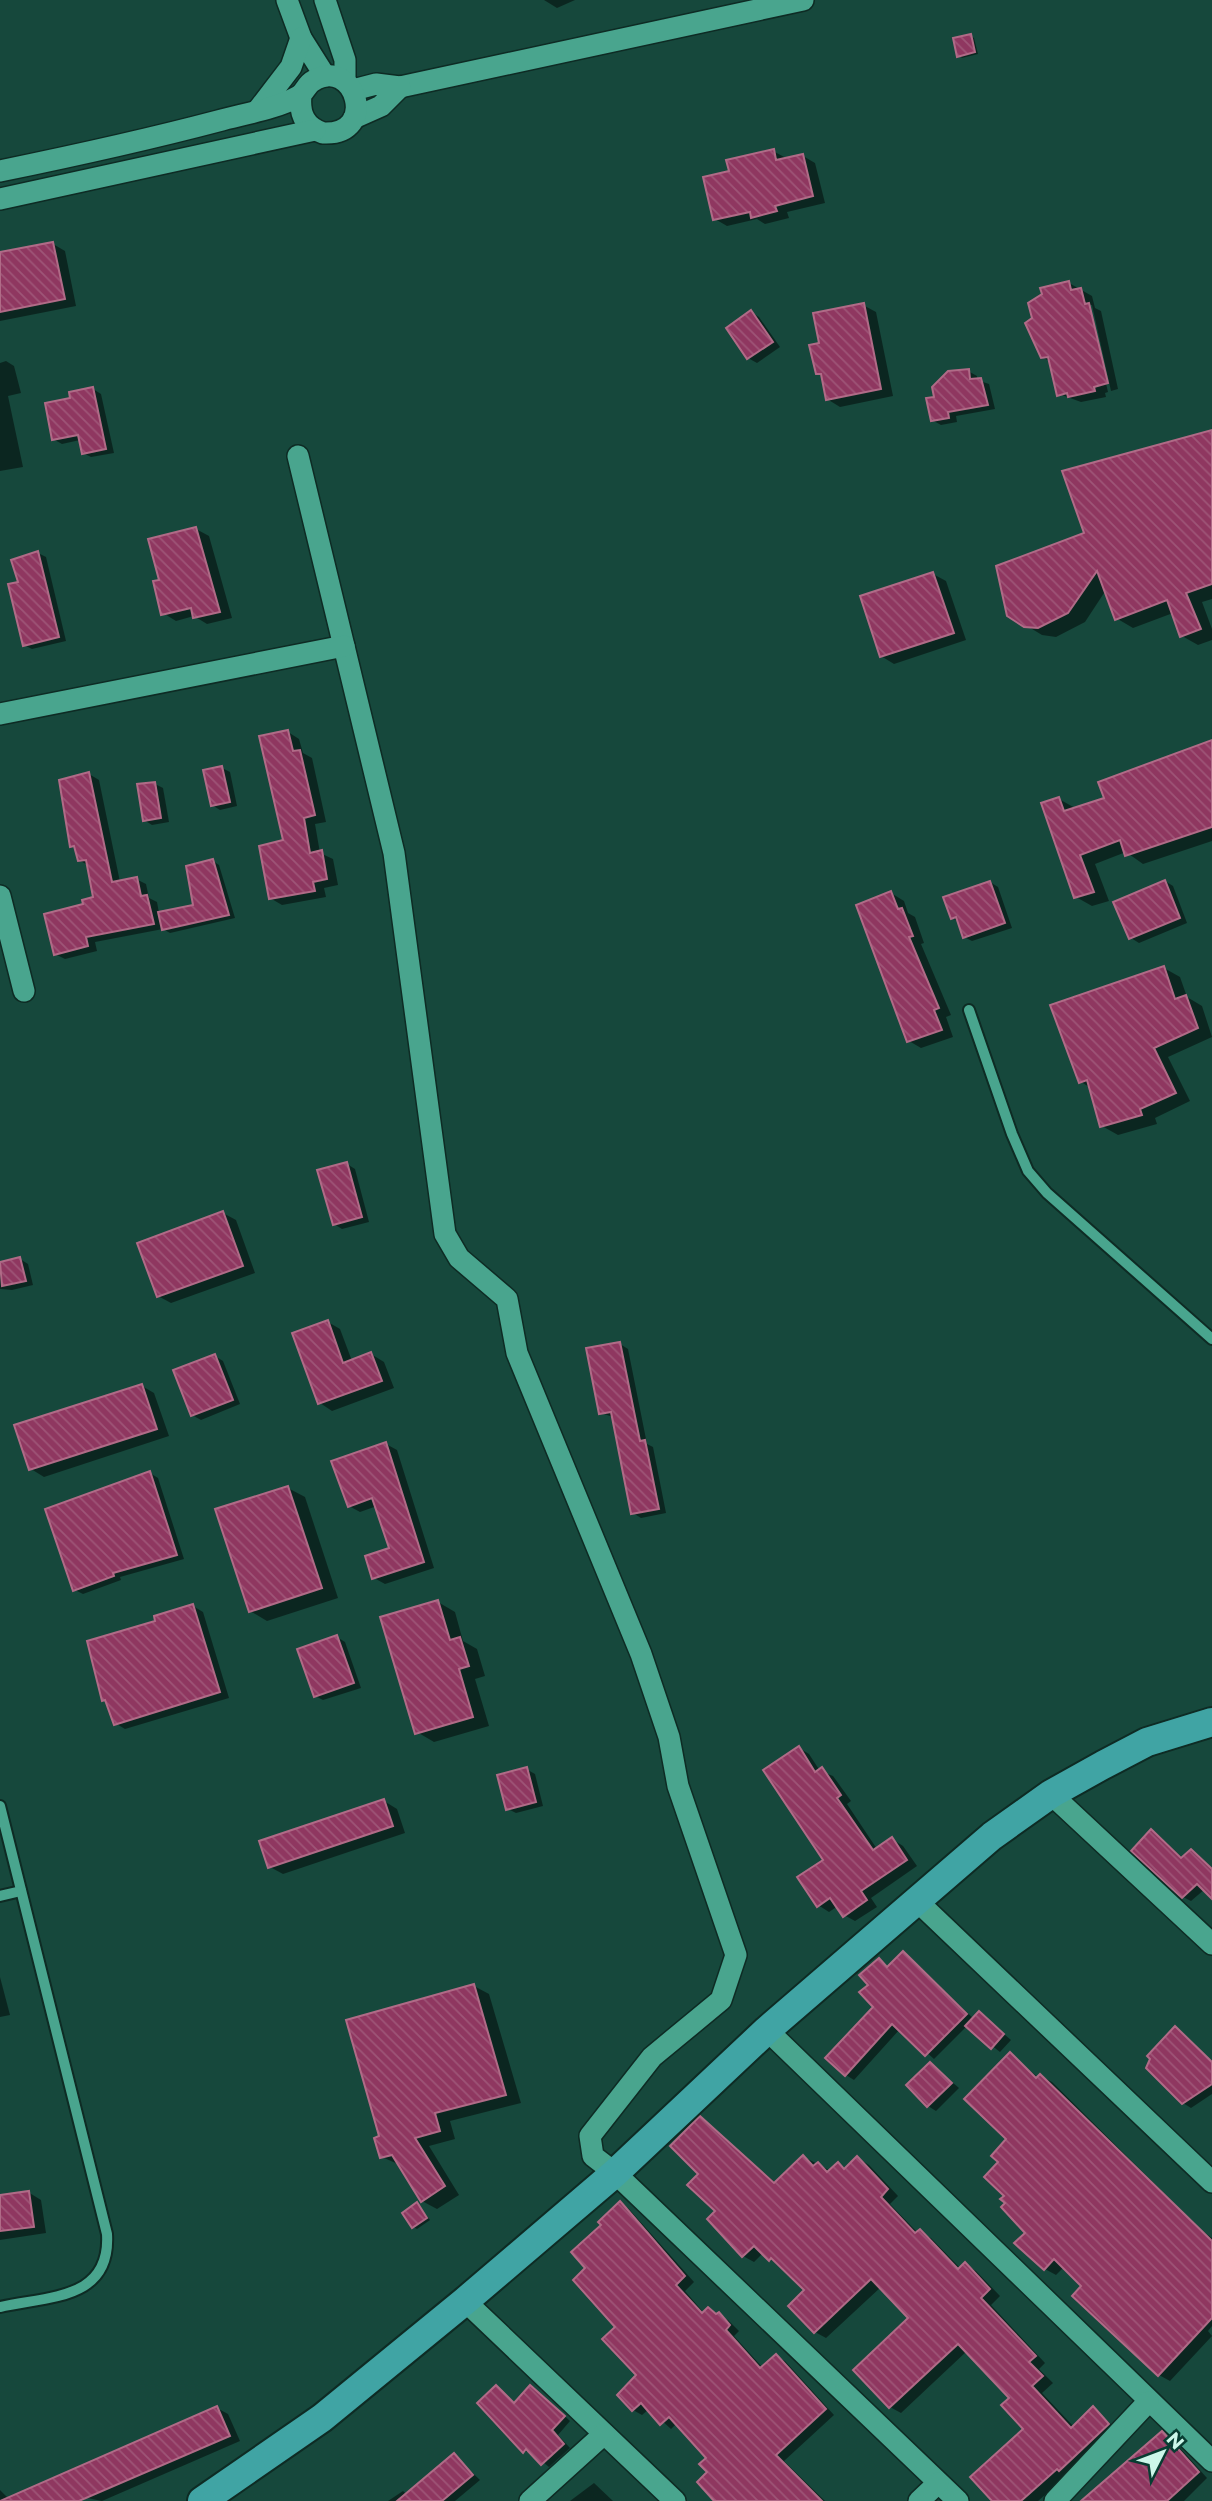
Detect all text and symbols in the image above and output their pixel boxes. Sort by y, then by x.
north arrow [1128,2417,1198,2487]
text: N [1162,2428,1189,2454]

